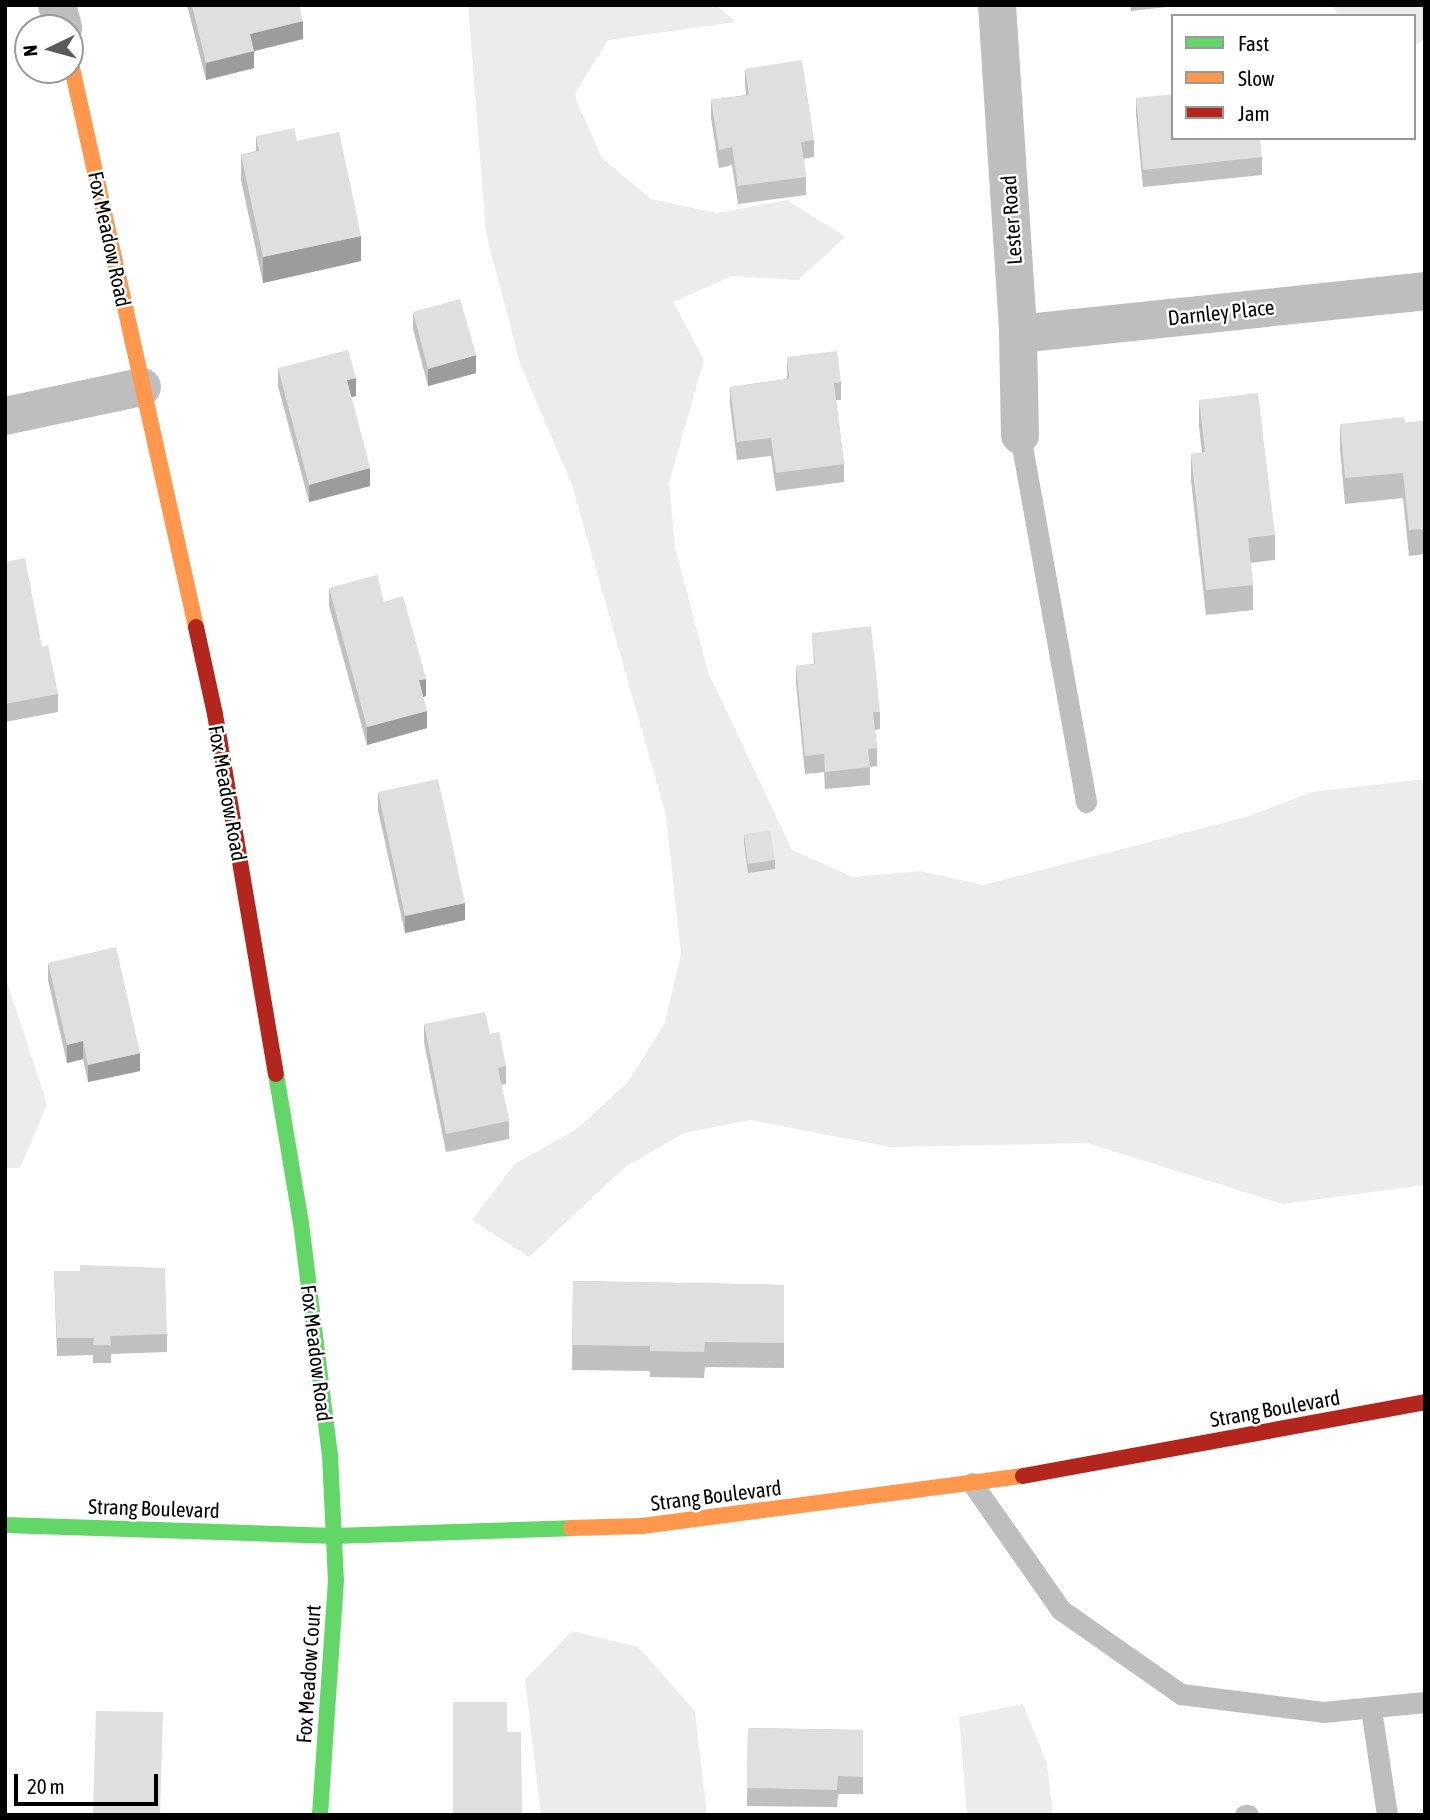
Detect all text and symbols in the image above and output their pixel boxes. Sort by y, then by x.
north arrow [14,14,84,84]
legend [1171,14,1416,140]
text: Fast [1238,31,1269,55]
text: N [19,44,42,57]
text: Slow [1238,66,1274,90]
text: Jam [1238,101,1270,125]
street label: Fox Meadow Road [83,169,137,309]
street label: Lester Road [995,174,1027,266]
street label: Darnley Place [1166,294,1276,330]
street label: Fox Meadow Road [204,723,252,863]
street label: Fox Meadow Road [296,1283,338,1423]
street label: Strang Boulevard [1208,1384,1342,1432]
street label: Strang Boulevard [649,1474,783,1516]
street label: Strang Boulevard [88,1493,220,1523]
street label: Fox Meadow Court [291,1604,325,1744]
scale bar [18,1760,161,1804]
text: 20 m [27,1774,65,1798]

